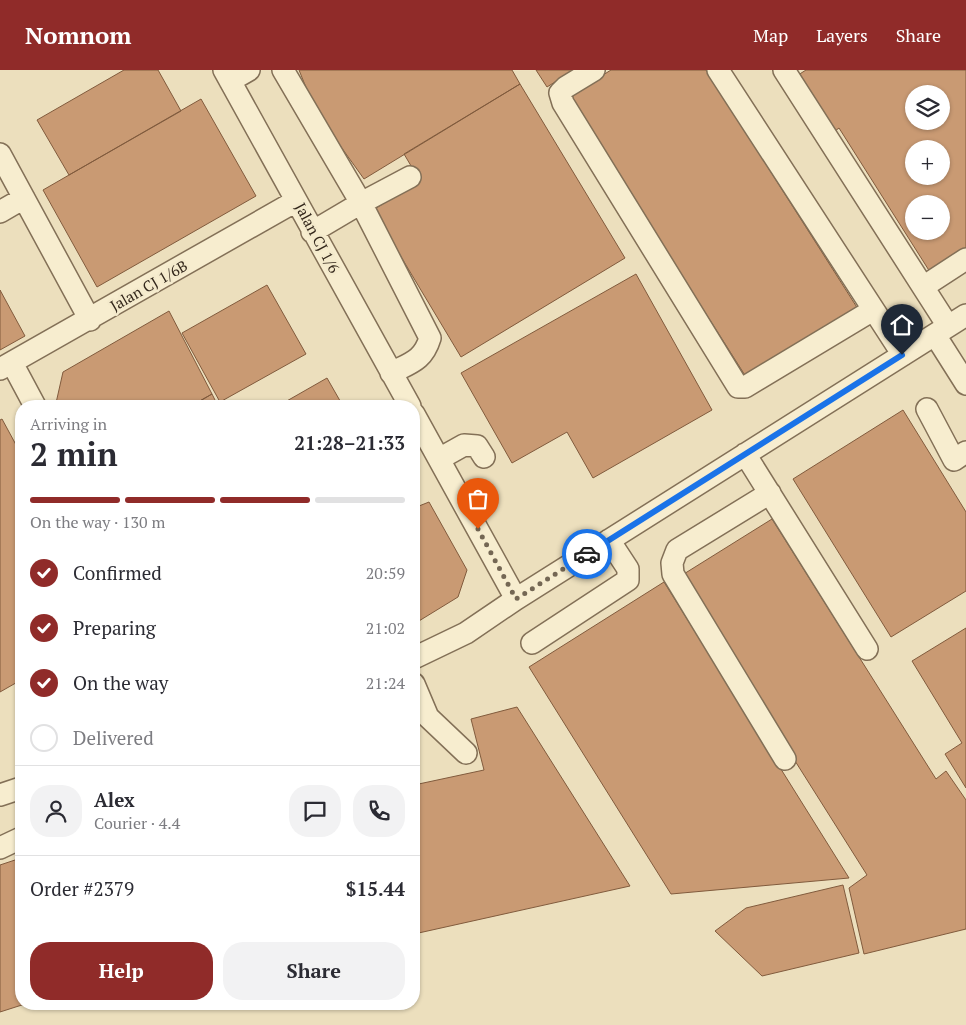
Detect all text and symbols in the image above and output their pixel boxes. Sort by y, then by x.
text: Nomnom [25,19,132,51]
text: Map [753,23,788,47]
text: Layers [816,23,868,47]
text: Share [896,23,941,47]
map controls [905,85,950,240]
button: layers [905,85,950,130]
button: + [905,140,950,185]
button: − [905,195,950,240]
street label: Jalan CJ 1/6 [291,199,345,276]
street label: Jalan CJ 1/6B [106,255,191,315]
pin [881,304,923,355]
icon: home [888,311,916,339]
text: Arriving in [30,413,107,435]
text: 21:28–21:33 [294,430,405,455]
text: 2 min [30,433,118,475]
pin [457,478,499,529]
icon: bag [464,485,492,513]
text: On the way · 130 m [30,511,165,533]
courier [562,529,612,579]
icon: car [573,540,601,568]
icon: check [30,559,58,587]
text: Confirmed [73,560,162,585]
text: 20:59 [366,562,405,584]
icon: check [30,614,58,642]
text: Preparing [73,615,156,640]
text: 21:02 [366,617,405,639]
icon: check [30,669,58,697]
text: On the way [73,670,168,695]
text: 21:24 [366,672,405,694]
text: Delivered [73,725,154,750]
button: person [30,785,82,837]
button: chat [289,785,341,837]
button: phone [353,785,405,837]
text: Alex [94,787,135,812]
text: Courier · 4.4 [94,812,180,834]
text: Order #2379 [30,876,134,901]
text: $15.44 [346,876,405,901]
button: Help [30,942,213,1000]
button: Share [223,942,405,1000]

